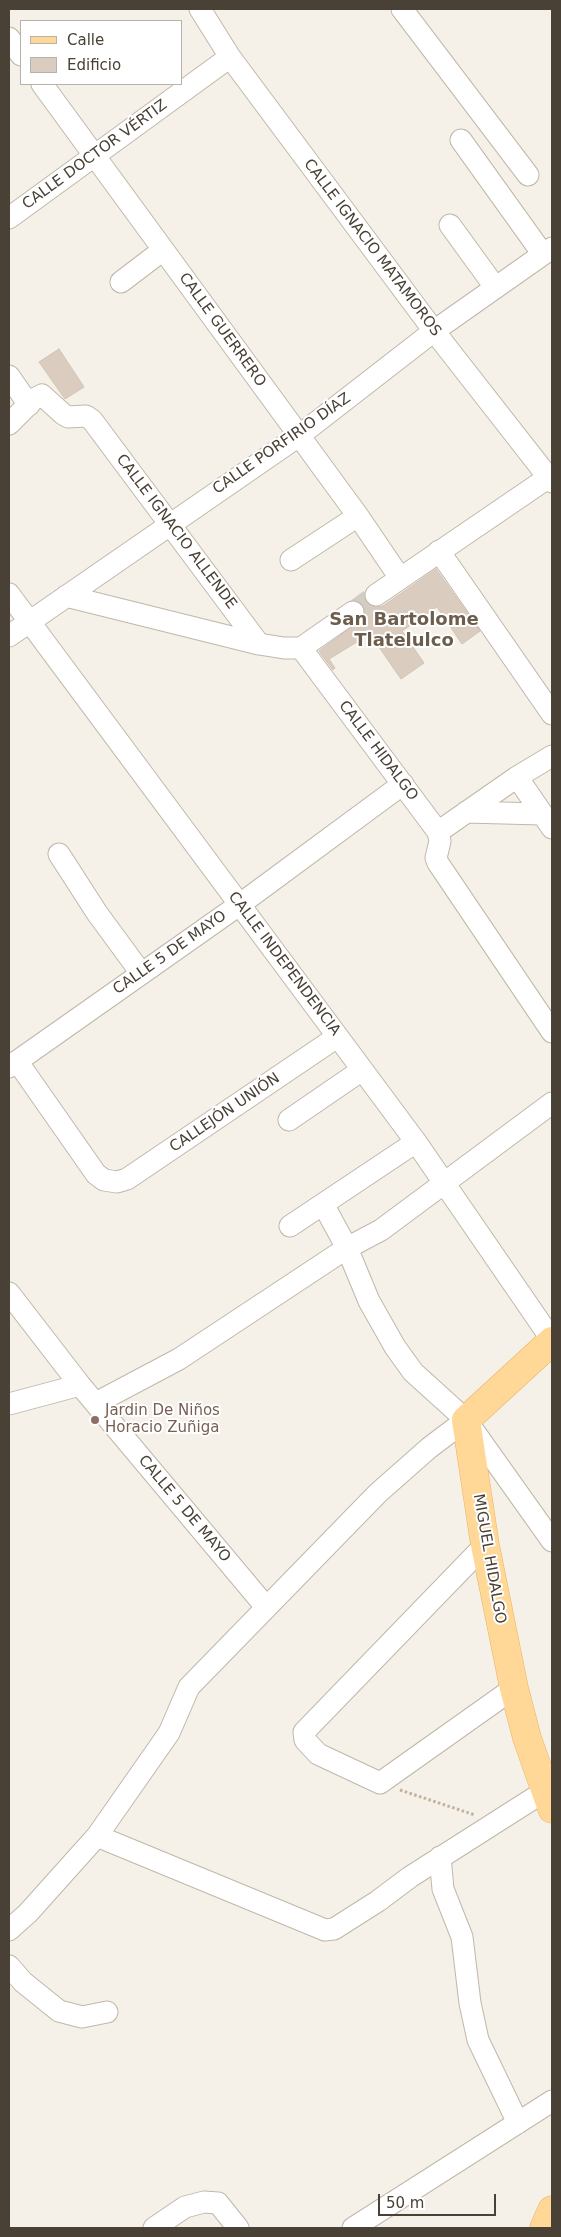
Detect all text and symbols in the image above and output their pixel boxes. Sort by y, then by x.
legend [20,20,182,85]
text: Calle [67,31,104,49]
text: Edificio [67,56,121,74]
street label: CALLE DOCTOR VÉRTIZ [19,96,171,214]
street label: CALLE IGNACIO MATAMOROS [299,156,445,340]
street label: CALLE GUERRERO [175,270,269,390]
street label: CALLE PORFIRIO DÍAZ [210,390,354,498]
street label: CALLE IGNACIO ALLENDE [112,451,240,613]
district label: San Bartolome Tlatelulco [329,609,479,652]
street label: CALLE HIDALGO [334,697,422,805]
street label: CALLE INDEPENDENCIA [224,888,344,1040]
street label: CALLE 5 DE MAYO [110,907,230,999]
street label: CALLEJÓN UNIÓN [167,1070,283,1156]
place label: Jardin De Niños Horacio Zuñiga [105,1402,220,1437]
marker: Jardin De Niños Horacio Zuñiga [89,1414,101,1426]
street label: CALLE 5 DE MAYO [134,1452,234,1566]
street label: MIGUEL HIDALGO [469,1493,509,1625]
scale bar [381,2184,498,2216]
text: 50 m [386,2194,424,2212]

